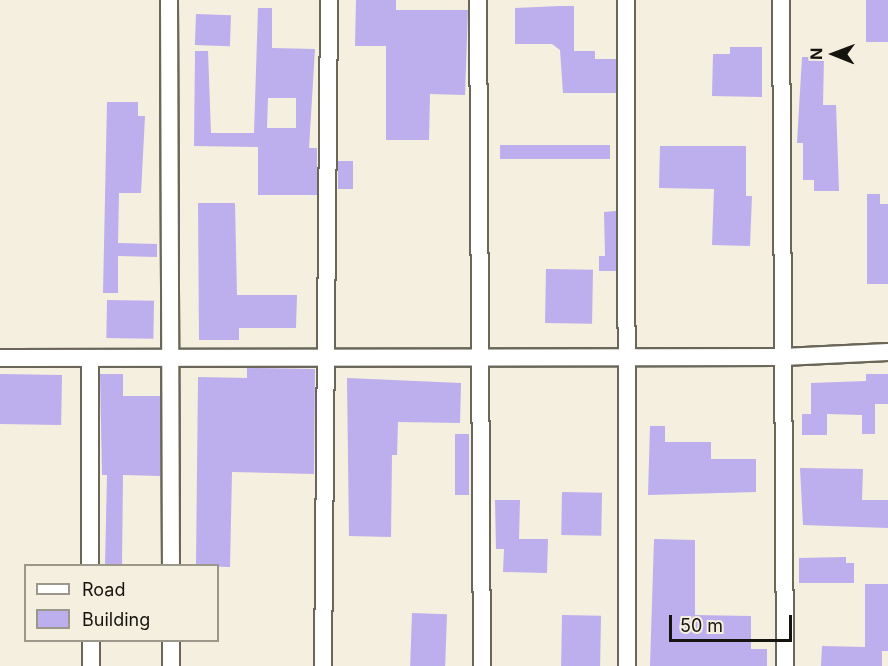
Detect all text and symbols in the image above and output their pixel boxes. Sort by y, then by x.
north arrow [804,24,864,84]
text: N [806,47,826,60]
legend [24,564,219,642]
text: Road [82,579,125,600]
scale bar [672,603,795,641]
text: Building [82,609,150,630]
text: 50 m [680,615,723,636]

